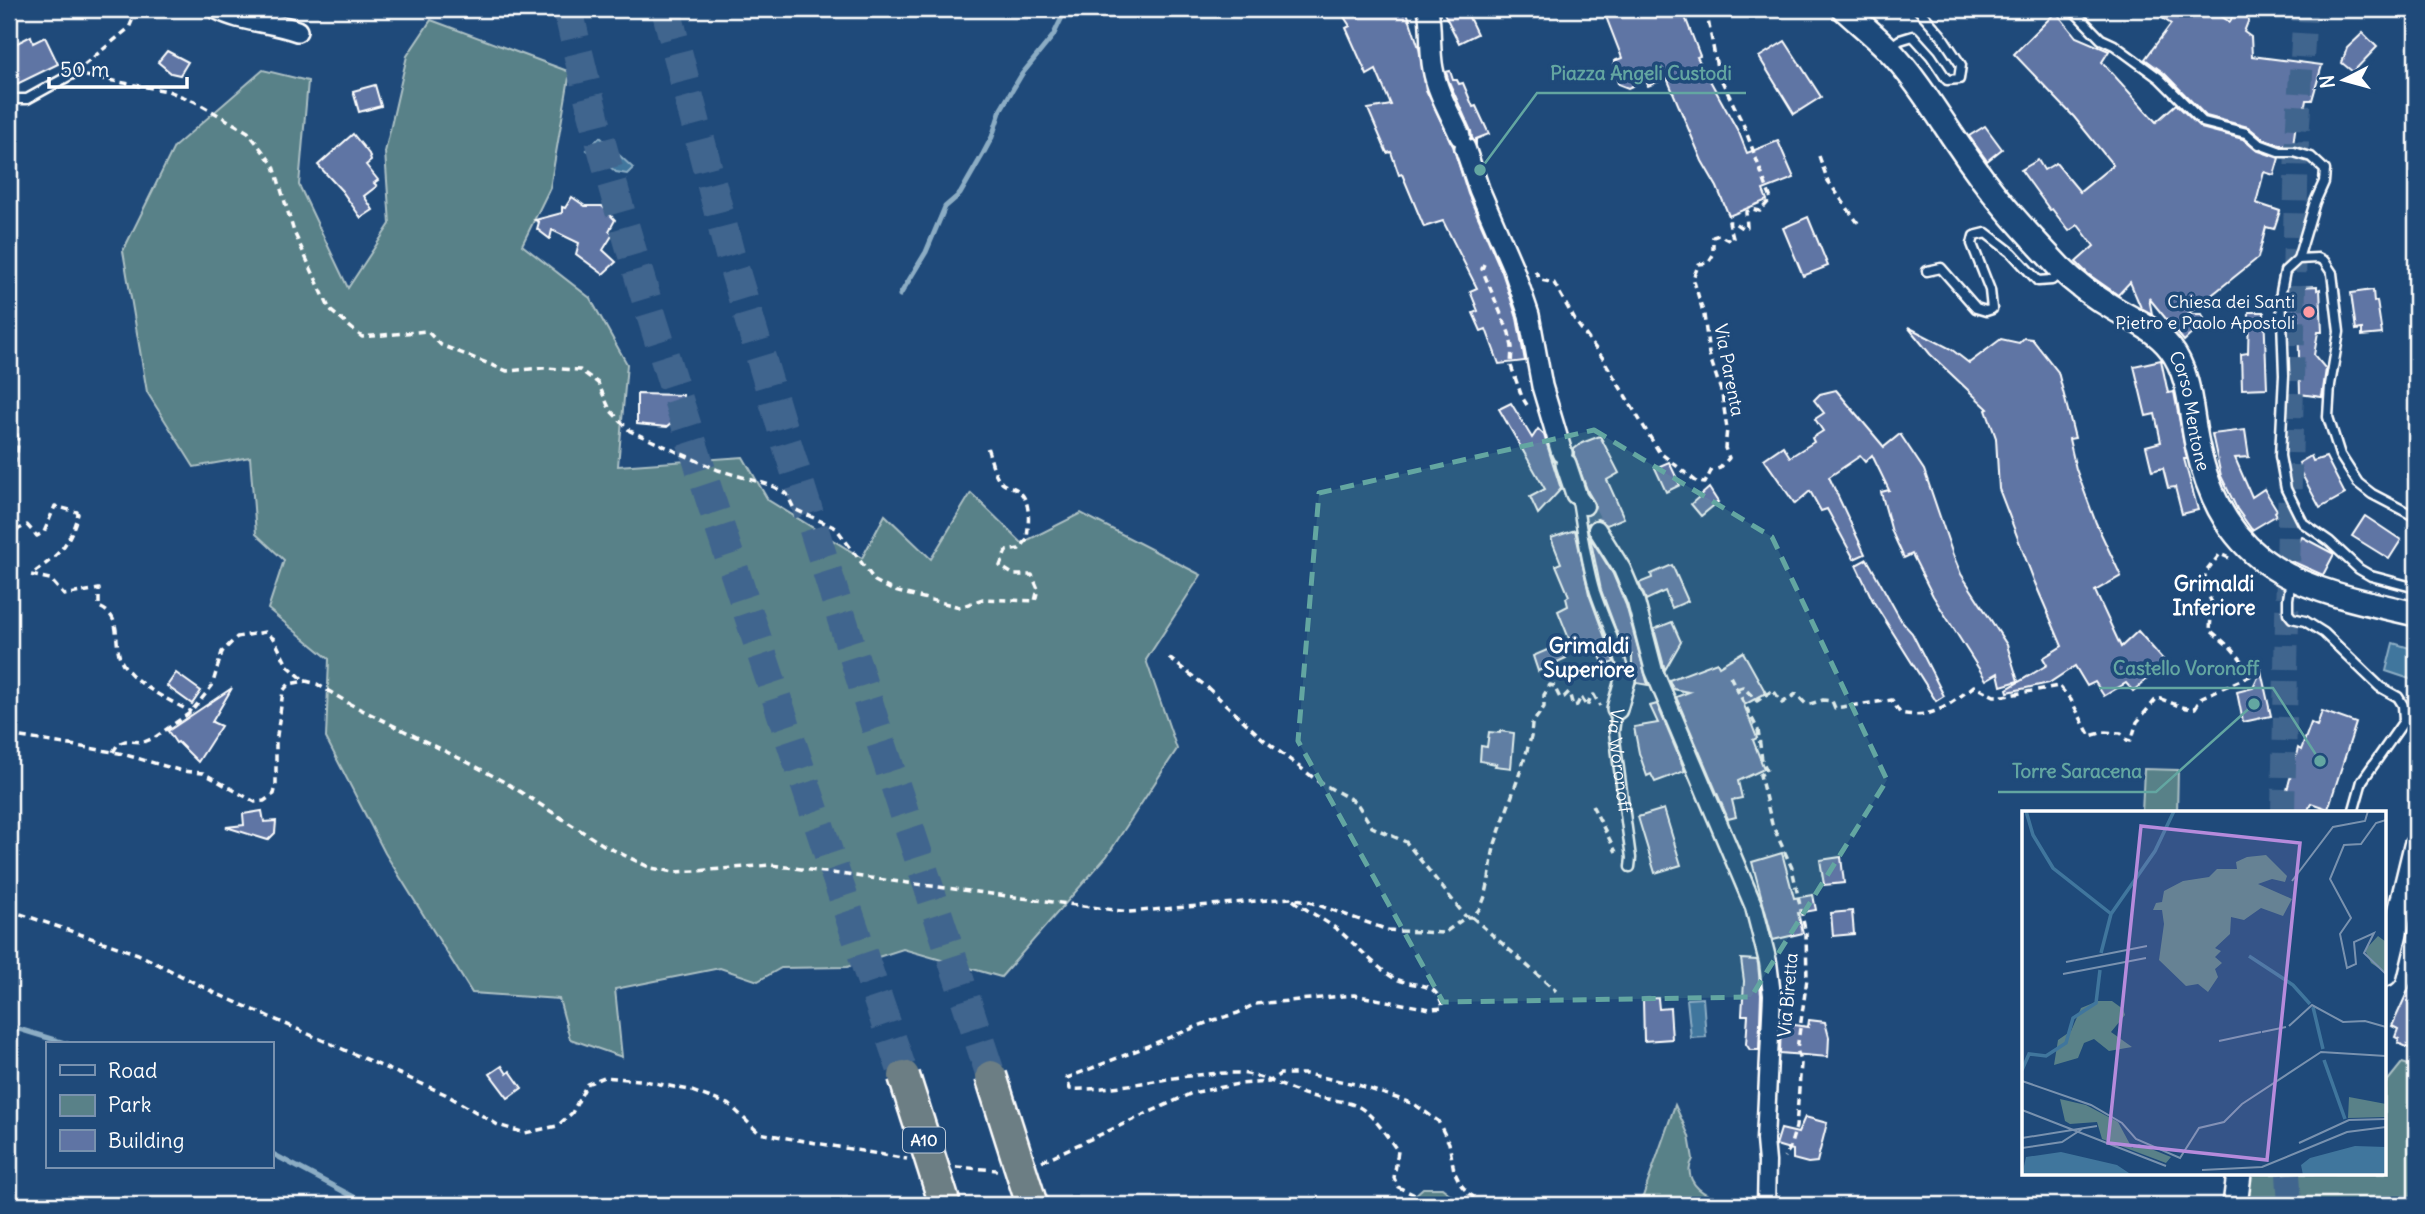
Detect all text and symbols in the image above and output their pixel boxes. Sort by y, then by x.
scale bar [49,46,187,90]
north arrow [2310,46,2380,116]
callout: Piazza Angeli Custodi [1537,53,1746,93]
text: 50 m [60,56,109,83]
text: Piazza Angeli Custodi [1550,61,1732,85]
text: N [2314,74,2340,90]
place label: Chiesa dei Santi Pietro e Paolo Apostoli [2115,290,2295,334]
marker: Chiesa dei Santi Pietro e Paolo Apostoli [2301,304,2317,320]
street label: Via Parenta [1709,322,1750,418]
street label: Corso Mentone [2164,347,2215,474]
district label: Grimaldi Inferiore [2172,570,2256,621]
district label: Grimaldi Superiore [1543,632,1635,683]
callout: Castello Voronoff [2099,648,2273,688]
text: Castello Voronoff [2113,656,2260,680]
street label: Via Woronoff [1603,707,1637,815]
callout: Torre Saracena [1998,752,2156,792]
text: Torre Saracena [2012,759,2142,783]
inset map [2022,811,2386,1176]
street label: Via Biretta [1772,952,1803,1038]
legend [46,1042,273,1168]
text: Road [108,1057,157,1084]
text: Park [108,1091,151,1118]
text: Building [108,1127,184,1154]
road number: A10 [903,1128,945,1152]

